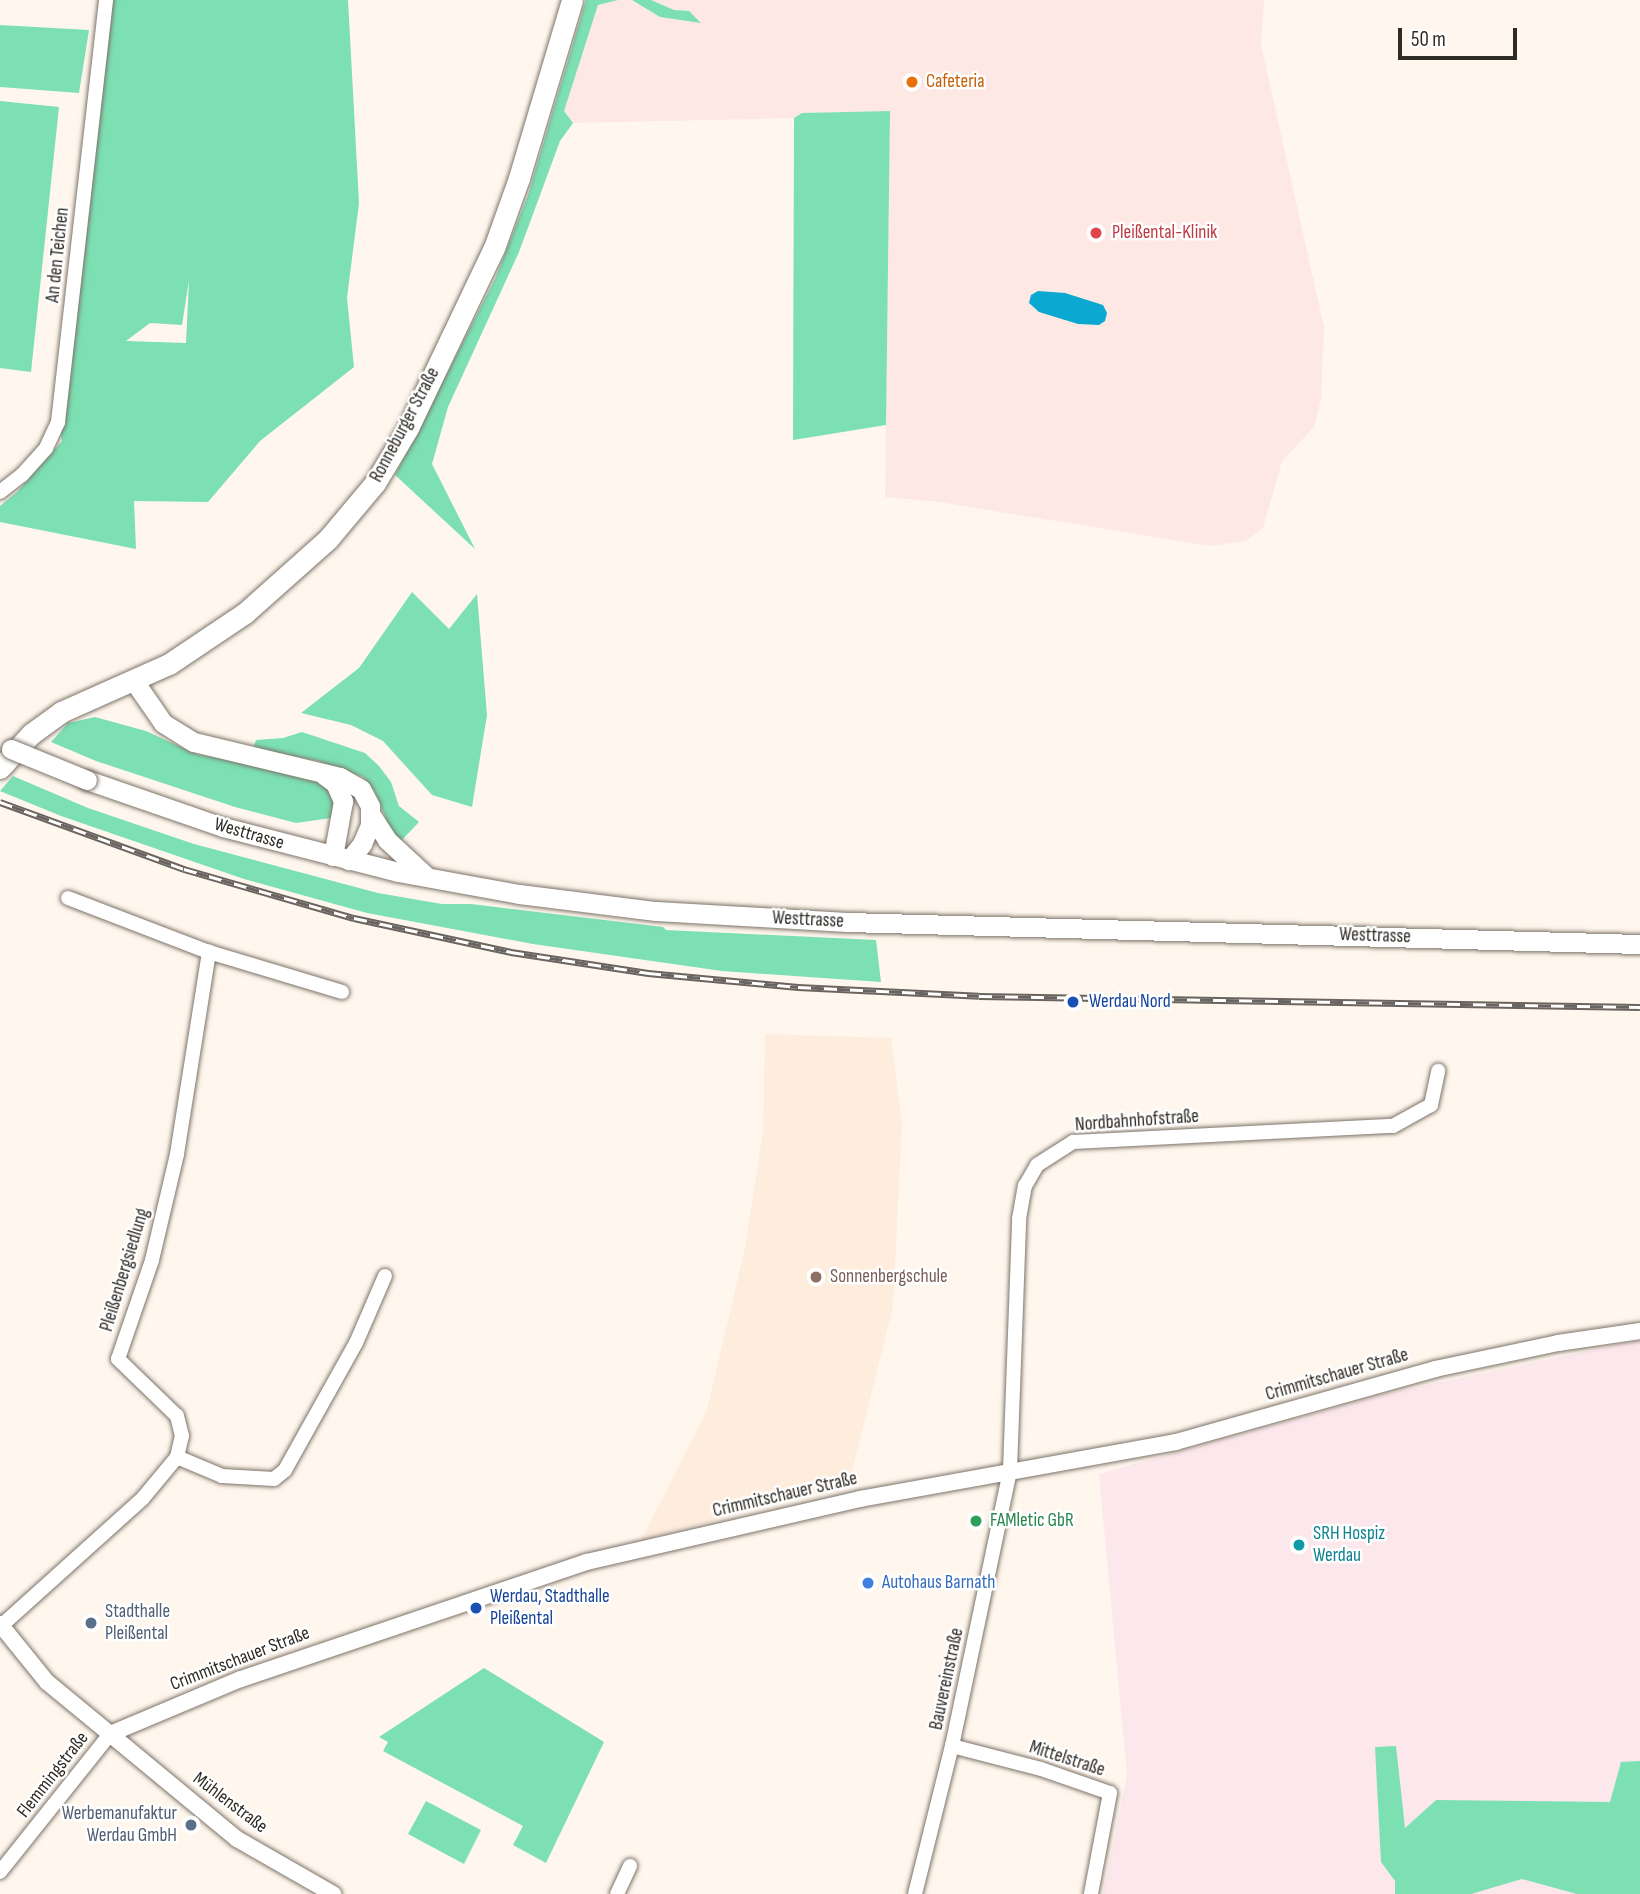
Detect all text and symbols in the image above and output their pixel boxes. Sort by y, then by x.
scale bar [1402,14,1521,58]
text: 50 m [1411,27,1446,52]
place label: Cafeteria [926,71,984,93]
marker: Cafeteria [904,74,920,90]
street label: An den Teichen [42,206,74,304]
place label: Pleißental-Klinik [1112,222,1217,244]
marker: Pleißental-Klinik [1086,223,1106,243]
street label: Ronneburger Straße [365,364,445,486]
street label: Westtrasse [211,813,287,855]
street label: Westtrasse [772,907,844,933]
street label: Westtrasse [1339,923,1411,949]
place label: Werdau Nord [1089,991,1171,1013]
marker: Werdau Nord [1063,992,1083,1012]
street label: Nordbahnhofstraße [1074,1105,1200,1137]
street label: Pleißenbergsiedlung [95,1206,155,1334]
place label: Sonnenbergschule [830,1266,948,1288]
marker: Sonnenbergschule [808,1269,824,1285]
street label: Crimmitschauer Straße [1263,1344,1411,1406]
street label: Crimmitschauer Straße [711,1467,859,1523]
place label: FAMletic GbR [990,1510,1074,1532]
marker: FAMletic GbR [968,1513,984,1529]
place label: SRH Hospiz Werdau [1313,1523,1385,1567]
marker: SRH Hospiz Werdau [1291,1537,1307,1553]
place label: Autohaus Barnath [882,1572,995,1594]
marker: Autohaus Barnath [860,1575,876,1591]
place label: Werdau, Stadthalle Pleißental [490,1586,610,1630]
marker: Werdau, Stadthalle Pleißental [468,1600,484,1616]
place label: Stadthalle Pleißental [105,1601,170,1645]
marker: Stadthalle Pleißental [83,1615,99,1631]
street label: Crimmitschauer Straße [167,1622,313,1696]
street label: Bauvereinstraße [925,1626,969,1732]
street label: Flemmingstraße [12,1728,94,1822]
street label: Mittelstraße [1026,1736,1108,1782]
street label: Mühlenstraße [188,1768,272,1838]
place label: Werbemanufaktur Werdau GmbH [62,1803,177,1847]
marker: Werbemanufaktur Werdau GmbH [183,1817,199,1833]

